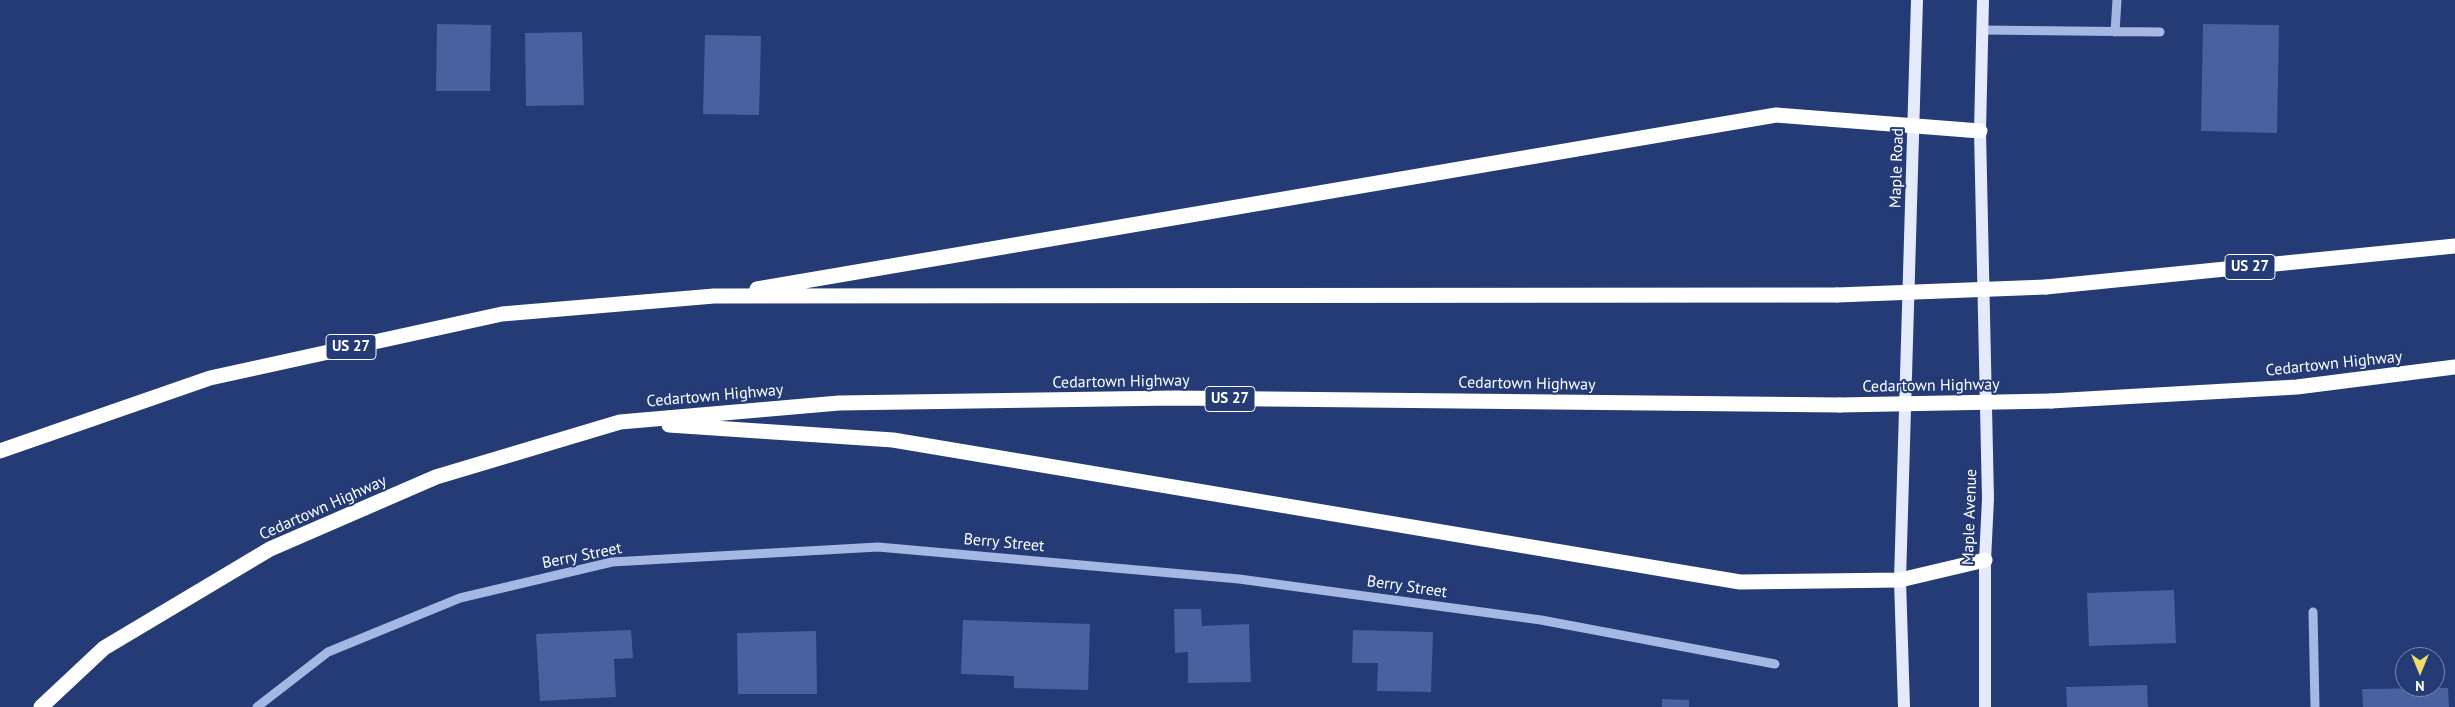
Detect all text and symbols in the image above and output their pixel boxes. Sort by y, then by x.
street label: Maple Road [1886,128,1908,208]
road number: US 27 [2225,254,2275,280]
road number: US 27 [326,334,376,360]
street label: Cedartown Highway [2265,347,2403,381]
street label: Cedartown Highway [1052,371,1190,393]
street label: Cedartown Highway [1458,373,1596,395]
street label: Cedartown Highway [1862,375,2000,397]
street label: Cedartown Highway [646,380,784,412]
road number: US 27 [1205,386,1255,412]
street label: Maple Avenue [1959,469,1981,565]
street label: Cedartown Highway [256,471,390,545]
street label: Berry Street [963,530,1045,556]
street label: Berry Street [540,539,624,573]
street label: Berry Street [1366,572,1448,602]
north arrow [2395,647,2445,697]
text: N [2415,677,2425,695]

